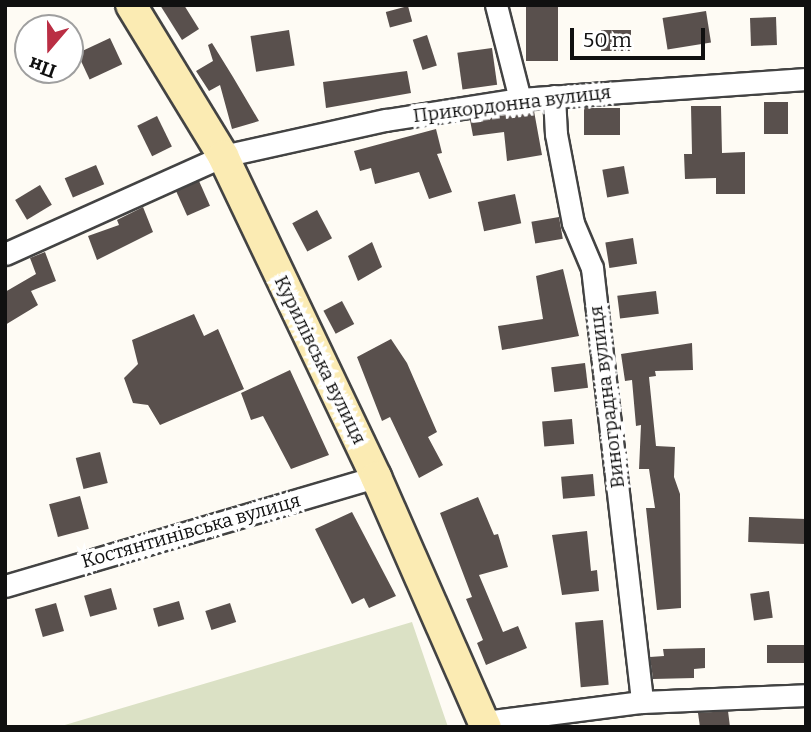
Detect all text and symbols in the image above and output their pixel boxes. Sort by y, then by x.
north arrow [14,14,84,84]
scale bar [573,14,708,58]
text: 50 m [583,27,632,53]
text: Пн [25,52,59,83]
street label: Прикордонна вулиця [412,81,612,127]
street label: Курилівська вулиця [269,272,371,448]
street label: Виноградна вулиця [585,305,629,489]
street label: Костянтинівська вулиця [79,489,303,573]

